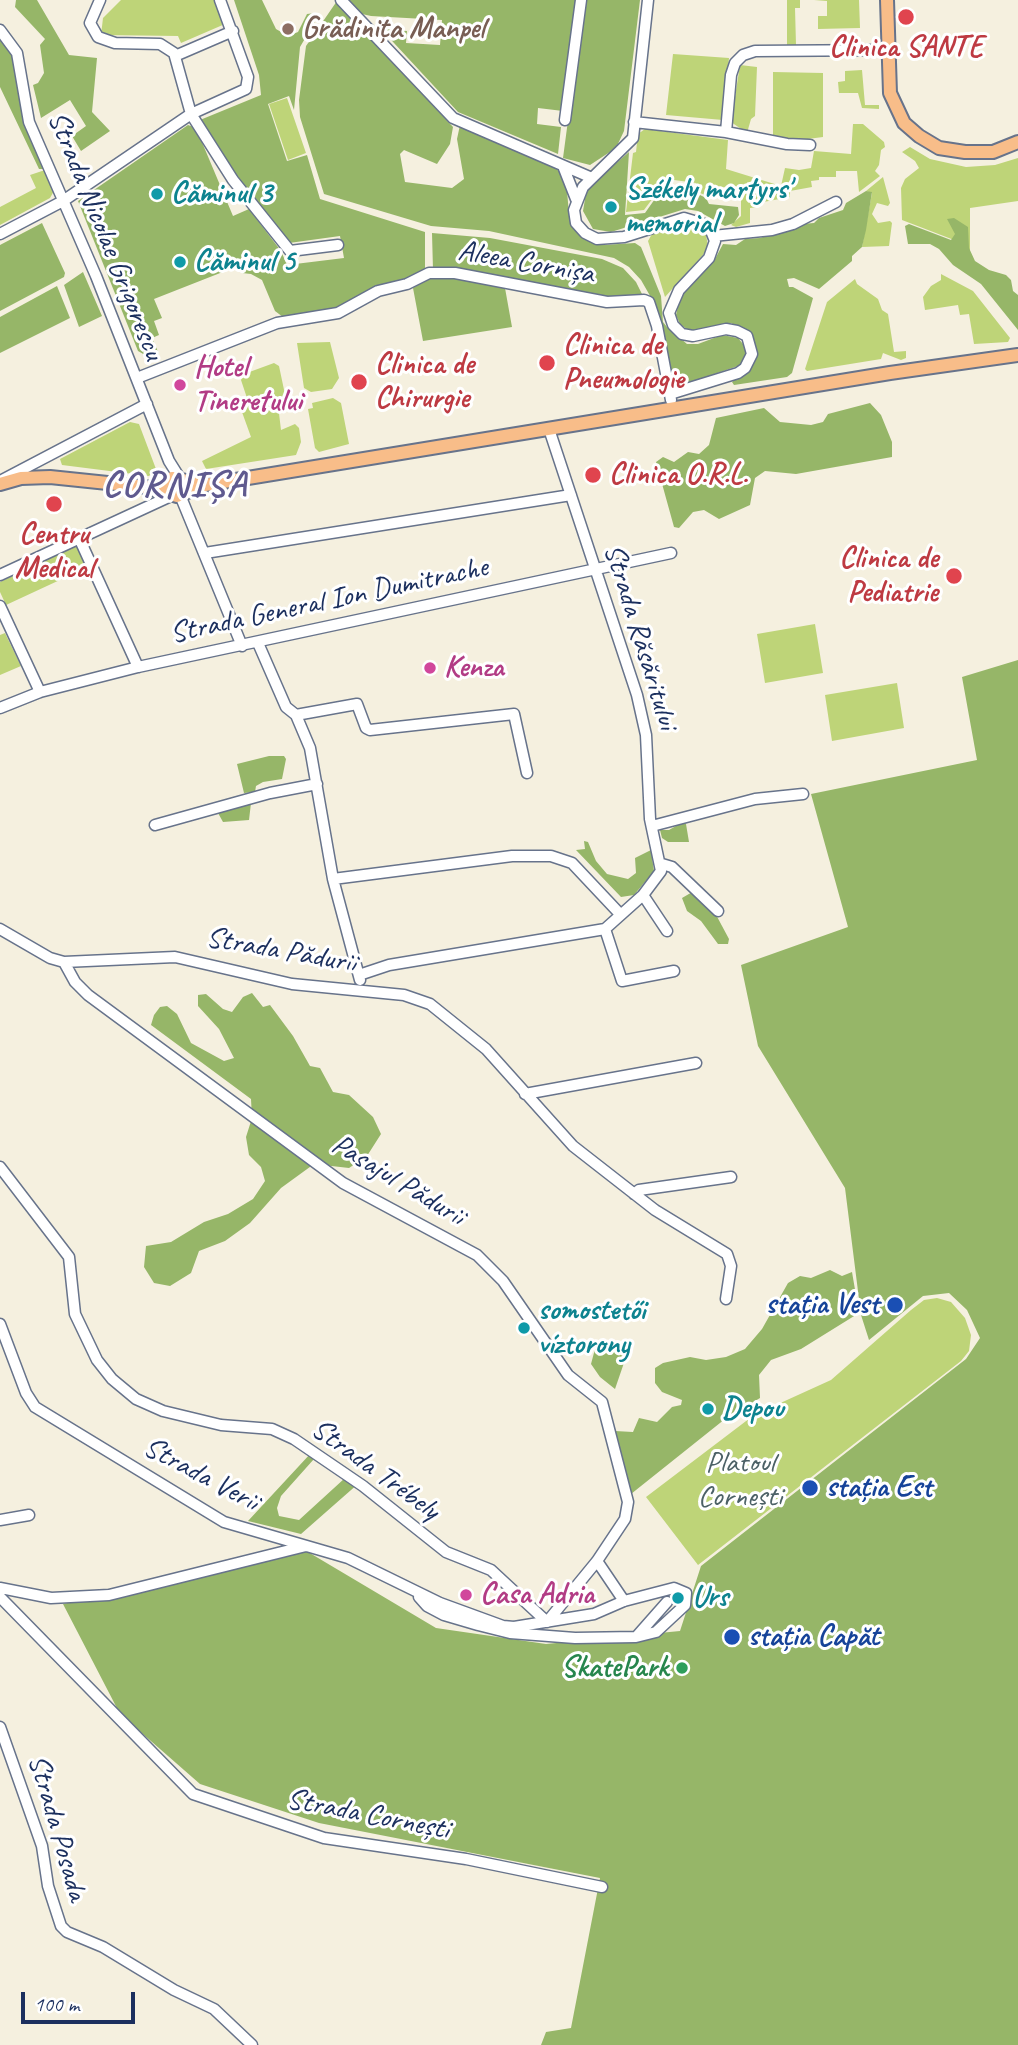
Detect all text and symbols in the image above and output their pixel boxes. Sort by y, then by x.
marker: Clinica SANTE [896,7,916,27]
place label: Grădinița Manpel [302,11,485,47]
marker: Grădinița Manpel [280,21,296,37]
place label: Clinica SANTE [829,30,983,66]
street label: Strada Nicolae Grigorescu [39,107,171,365]
place label: Székely martyrs' memorial [625,172,790,242]
place label: Căminul 3 [171,176,272,212]
marker: Căminul 3 [149,186,165,202]
marker: Székely martyrs' memorial [603,199,619,215]
street label: Aleea Cornișa [455,233,597,293]
place label: Căminul 5 [194,244,295,280]
marker: Căminul 5 [172,254,188,270]
place label: Clinica de Pneumologie [563,328,684,398]
place label: Clinica de Chirurgie [375,347,474,418]
place label: Hotel Tineretului [194,350,302,420]
marker: Clinica de Pneumologie [537,353,557,373]
marker: Clinica de Chirurgie [349,372,369,392]
marker: Hotel Tineretului [172,377,188,393]
place label: Clinica O.R.L. [609,457,748,493]
district label: CORNIȘA [105,464,245,508]
marker: Clinica O.R.L. [583,465,603,485]
marker: Centru Medical [44,494,64,514]
place label: Centru Medical [15,517,93,588]
street label: Strada Răsăritului [595,540,685,734]
place label: Clinica de Pediatrie [839,541,938,612]
street label: Strada General Ion Dumitrache [167,550,491,652]
marker: Clinica de Pediatrie [944,566,964,586]
place label: Kenza [444,650,504,686]
marker: Kenza [422,660,438,676]
street label: Strada Pădurii [203,920,359,982]
street label: Pasajul Pădurii [325,1127,471,1235]
place label: stația Vest [766,1287,879,1323]
place label: somostetői víztorony [538,1293,645,1364]
marker: stația Vest [885,1295,905,1315]
marker: somostetői víztorony [516,1320,532,1336]
place label: Depou [722,1391,783,1427]
marker: Depou [700,1401,716,1417]
street label: Strada Trébely [304,1411,446,1529]
street label: Strada Verii [137,1430,265,1520]
park label: Platoul Cornești [698,1445,782,1516]
place label: stația Est [826,1470,932,1506]
marker: stația Est [800,1478,820,1498]
place label: Casa Adria [480,1577,594,1613]
place label: Urs [692,1580,728,1616]
marker: Casa Adria [458,1587,474,1603]
marker: Urs [670,1590,686,1606]
place label: stația Capăt [748,1619,879,1655]
marker: stația Capăt [722,1627,742,1647]
place label: SkatePark [561,1650,668,1686]
marker: SkatePark [674,1660,690,1676]
street label: Strada Posada [19,1751,95,1905]
street label: Strada Cornești [284,1782,452,1848]
scale bar [24,1979,138,2023]
text: 100 m [34,1991,79,2017]

